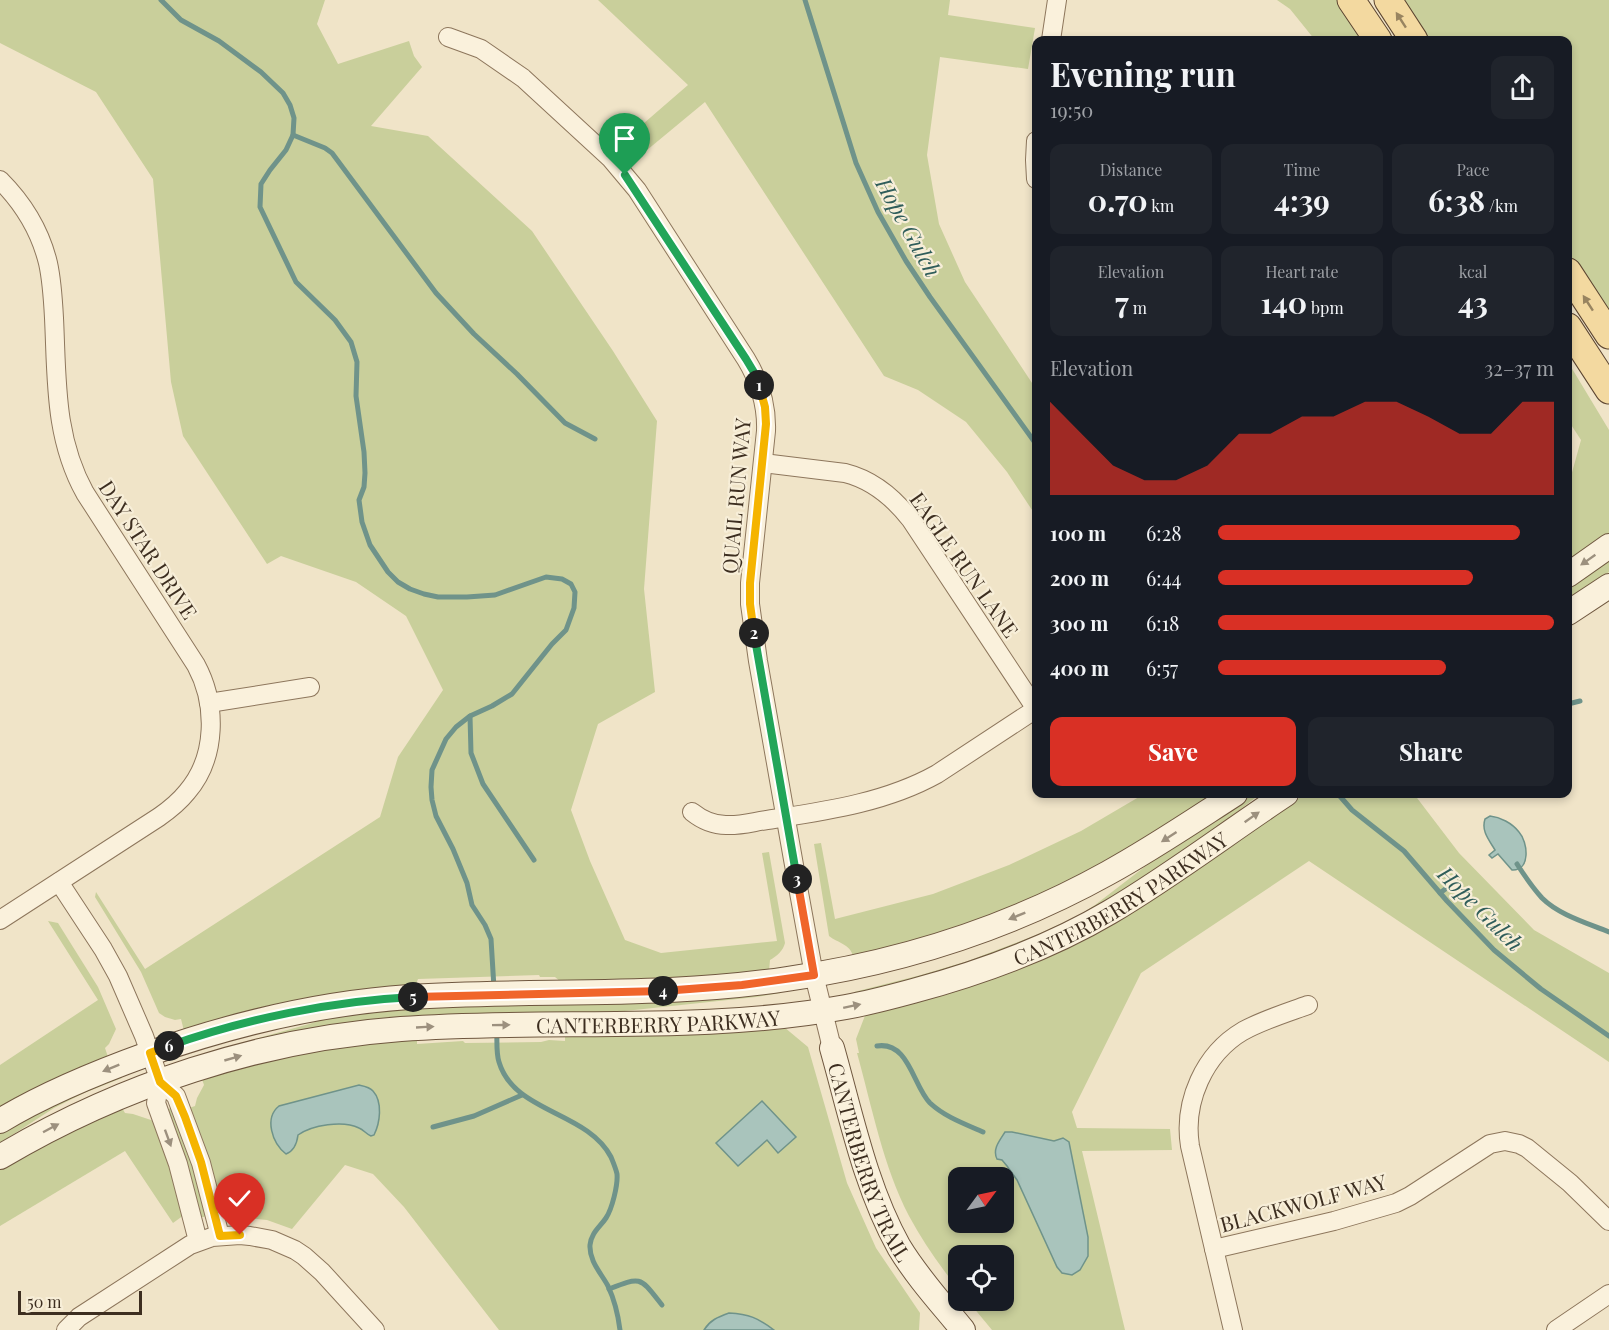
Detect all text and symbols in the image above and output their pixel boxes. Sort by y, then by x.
one-way arrow [1396,12,1407,28]
text: Evening run [1050,51,1236,95]
button: share [1491,56,1554,119]
text: 19:50 [1050,96,1093,123]
pin [599,113,650,175]
icon: arrive [608,122,641,155]
text: Distance [1100,159,1162,180]
text: Time [1284,159,1320,180]
text: Pace [1456,159,1490,180]
water label: Hope Gulch [869,171,949,282]
text: 0.70 [1088,180,1148,220]
text: 4:39 [1274,180,1330,220]
text: 6:38 [1428,180,1485,220]
text: km [1148,195,1174,216]
text: /km [1485,195,1518,216]
text: Elevation [1098,261,1164,282]
text: Heart rate [1265,261,1339,282]
text: kcal [1459,261,1487,282]
text: 7 [1115,282,1129,322]
text: 140 [1260,282,1307,322]
text: 43 [1458,282,1488,322]
one-way arrow [1582,296,1594,312]
text: m [1129,297,1147,318]
text: bpm [1307,297,1344,318]
text: Elevation [1050,354,1133,381]
text: 32–37 m [1484,354,1554,381]
pin: 1 [744,370,774,400]
text: 1 [756,374,762,395]
street label: QUAIL RUN WAY [714,416,756,575]
street label: DAY STAR DRIVE [94,474,204,624]
street label: EAGLE RUN LANE [904,486,1026,642]
text: 100 m [1050,519,1106,546]
text: 6:28 [1146,519,1182,546]
one-way arrow [1581,554,1597,566]
text: 200 m [1050,564,1109,591]
text: 6:44 [1146,564,1181,591]
text: 300 m [1050,609,1108,636]
text: 6:18 [1146,609,1179,636]
pin: 2 [739,618,769,648]
text: 2 [750,622,758,643]
text: 400 m [1050,654,1109,681]
text: 6:57 [1146,654,1178,681]
button: Save [1050,717,1296,786]
button: Share [1308,717,1554,786]
one-way arrow [1244,811,1260,823]
street label: CANTERBERRY PARKWAY [1009,824,1233,971]
one-way arrow [1161,831,1177,843]
water label: Hope Gulch [1431,858,1530,957]
pin: 3 [782,864,812,894]
text: 3 [793,868,801,889]
one-way arrow [1007,911,1025,921]
pin: 4 [648,976,678,1006]
text: 4 [659,980,667,1001]
pin: 5 [398,982,428,1012]
text: 5 [409,986,417,1007]
one-way arrow [843,1001,862,1010]
street label: CANTERBERRY PARKWAY [536,1002,782,1038]
one-way arrow [492,1020,511,1030]
one-way arrow [415,1023,434,1032]
pin: 6 [154,1031,184,1061]
text: 6 [165,1035,173,1056]
one-way arrow [224,1053,242,1062]
street label: CANTERBERRY TRAIL [823,1059,918,1266]
one-way arrow [102,1063,120,1073]
one-way arrow [43,1123,60,1133]
one-way arrow [164,1129,174,1147]
street label: BLACKWOLF WAY [1217,1166,1390,1238]
north arrow [948,1167,1014,1233]
map controls [948,1167,1014,1311]
pin [214,1173,265,1235]
icon: check [223,1182,256,1215]
button: locate [948,1245,1014,1311]
scale bar [18,1288,142,1316]
text: 50 m [27,1291,61,1312]

